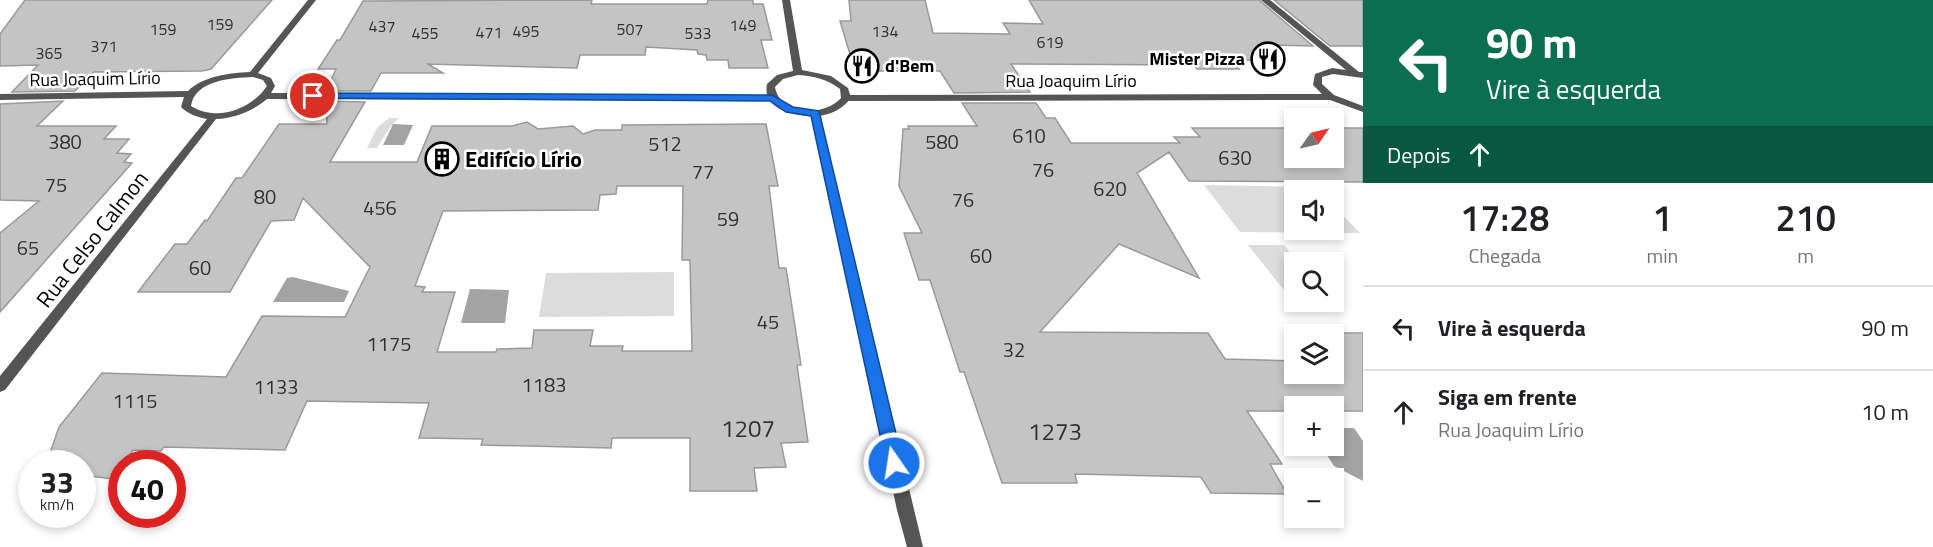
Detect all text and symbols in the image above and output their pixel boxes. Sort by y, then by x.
text: 90 m [1486,10,1578,74]
house number: 159 [207,12,233,36]
house number: 149 [730,13,756,37]
house number: 437 [369,14,395,38]
house number: 159 [150,17,176,41]
house number: 507 [617,17,643,41]
house number: 495 [513,19,539,43]
house number: 134 [872,19,898,43]
house number: 471 [476,20,502,44]
house number: 455 [412,21,438,45]
house number: 533 [685,21,711,45]
icon: left [1387,24,1465,102]
house number: 619 [1037,30,1063,54]
house number: 371 [91,34,117,58]
house number: 365 [36,41,62,65]
restaurant icon: Mister Pizza [1250,41,1286,77]
place label: Mister Pizza [1149,45,1245,72]
restaurant icon: d'Bem [844,48,880,84]
place label: d'Bem [885,52,934,79]
street label: Rua Joaquim Lírio [29,64,161,93]
street label: Rua Joaquim Lírio [1005,67,1137,94]
text: Vire à esquerda [1486,68,1661,109]
pin [287,70,338,121]
icon: arrive [296,79,329,112]
north arrow [1284,108,1344,168]
map controls [1284,108,1344,528]
house number: 610 [1012,120,1046,151]
house number: 380 [48,126,82,157]
house number: 580 [925,126,959,157]
house number: 512 [648,128,682,159]
text: Depois [1387,138,1451,172]
icon: ahead [1463,138,1496,171]
building icon: Edifício Lírio [424,141,460,177]
place label: Edifício Lírio [465,142,582,176]
house number: 630 [1218,142,1252,173]
house number: 76 [1032,154,1054,185]
house number: 77 [692,156,714,187]
street label: Rua Celso Calmon [28,163,156,315]
house number: 75 [45,169,67,200]
house number: 620 [1093,173,1127,204]
button: sound [1284,180,1344,240]
house number: 80 [254,181,276,212]
house number: 76 [952,184,974,215]
text: 17:28 [1460,190,1549,245]
text: 1 [1652,190,1672,245]
text: 210 [1775,190,1836,245]
house number: 456 [363,192,397,223]
house number: 59 [717,203,739,234]
house number: 65 [17,232,39,263]
house number: 60 [970,240,992,271]
text: Chegada [1468,240,1541,271]
text: min [1646,240,1678,271]
text: m [1797,240,1814,271]
house number: 60 [189,252,211,283]
button: search [1284,252,1344,312]
house number: 45 [757,306,779,337]
text: Vire à esquerda [1438,311,1586,345]
text: 90 m [1861,311,1909,345]
icon: left [1387,312,1420,345]
button: layers [1284,324,1344,384]
house number: 1175 [367,328,411,359]
house number: 32 [1003,334,1025,365]
house number: 1183 [522,369,566,400]
house number: 1133 [254,371,298,402]
text: Siga em frente [1438,380,1577,414]
house number: 1115 [113,385,157,416]
text: 10 m [1861,395,1909,429]
button: + [1284,396,1344,456]
icon: ahead [1387,396,1420,429]
house number: 1207 [721,410,775,446]
house number: 1273 [1028,413,1082,449]
text: Rua Joaquim Lírio [1438,414,1584,445]
position arrow [862,431,926,495]
speed limit sign: 40 [108,450,186,528]
text: 33 [40,459,74,505]
button: − [1284,468,1344,528]
text: km/h [40,493,74,516]

